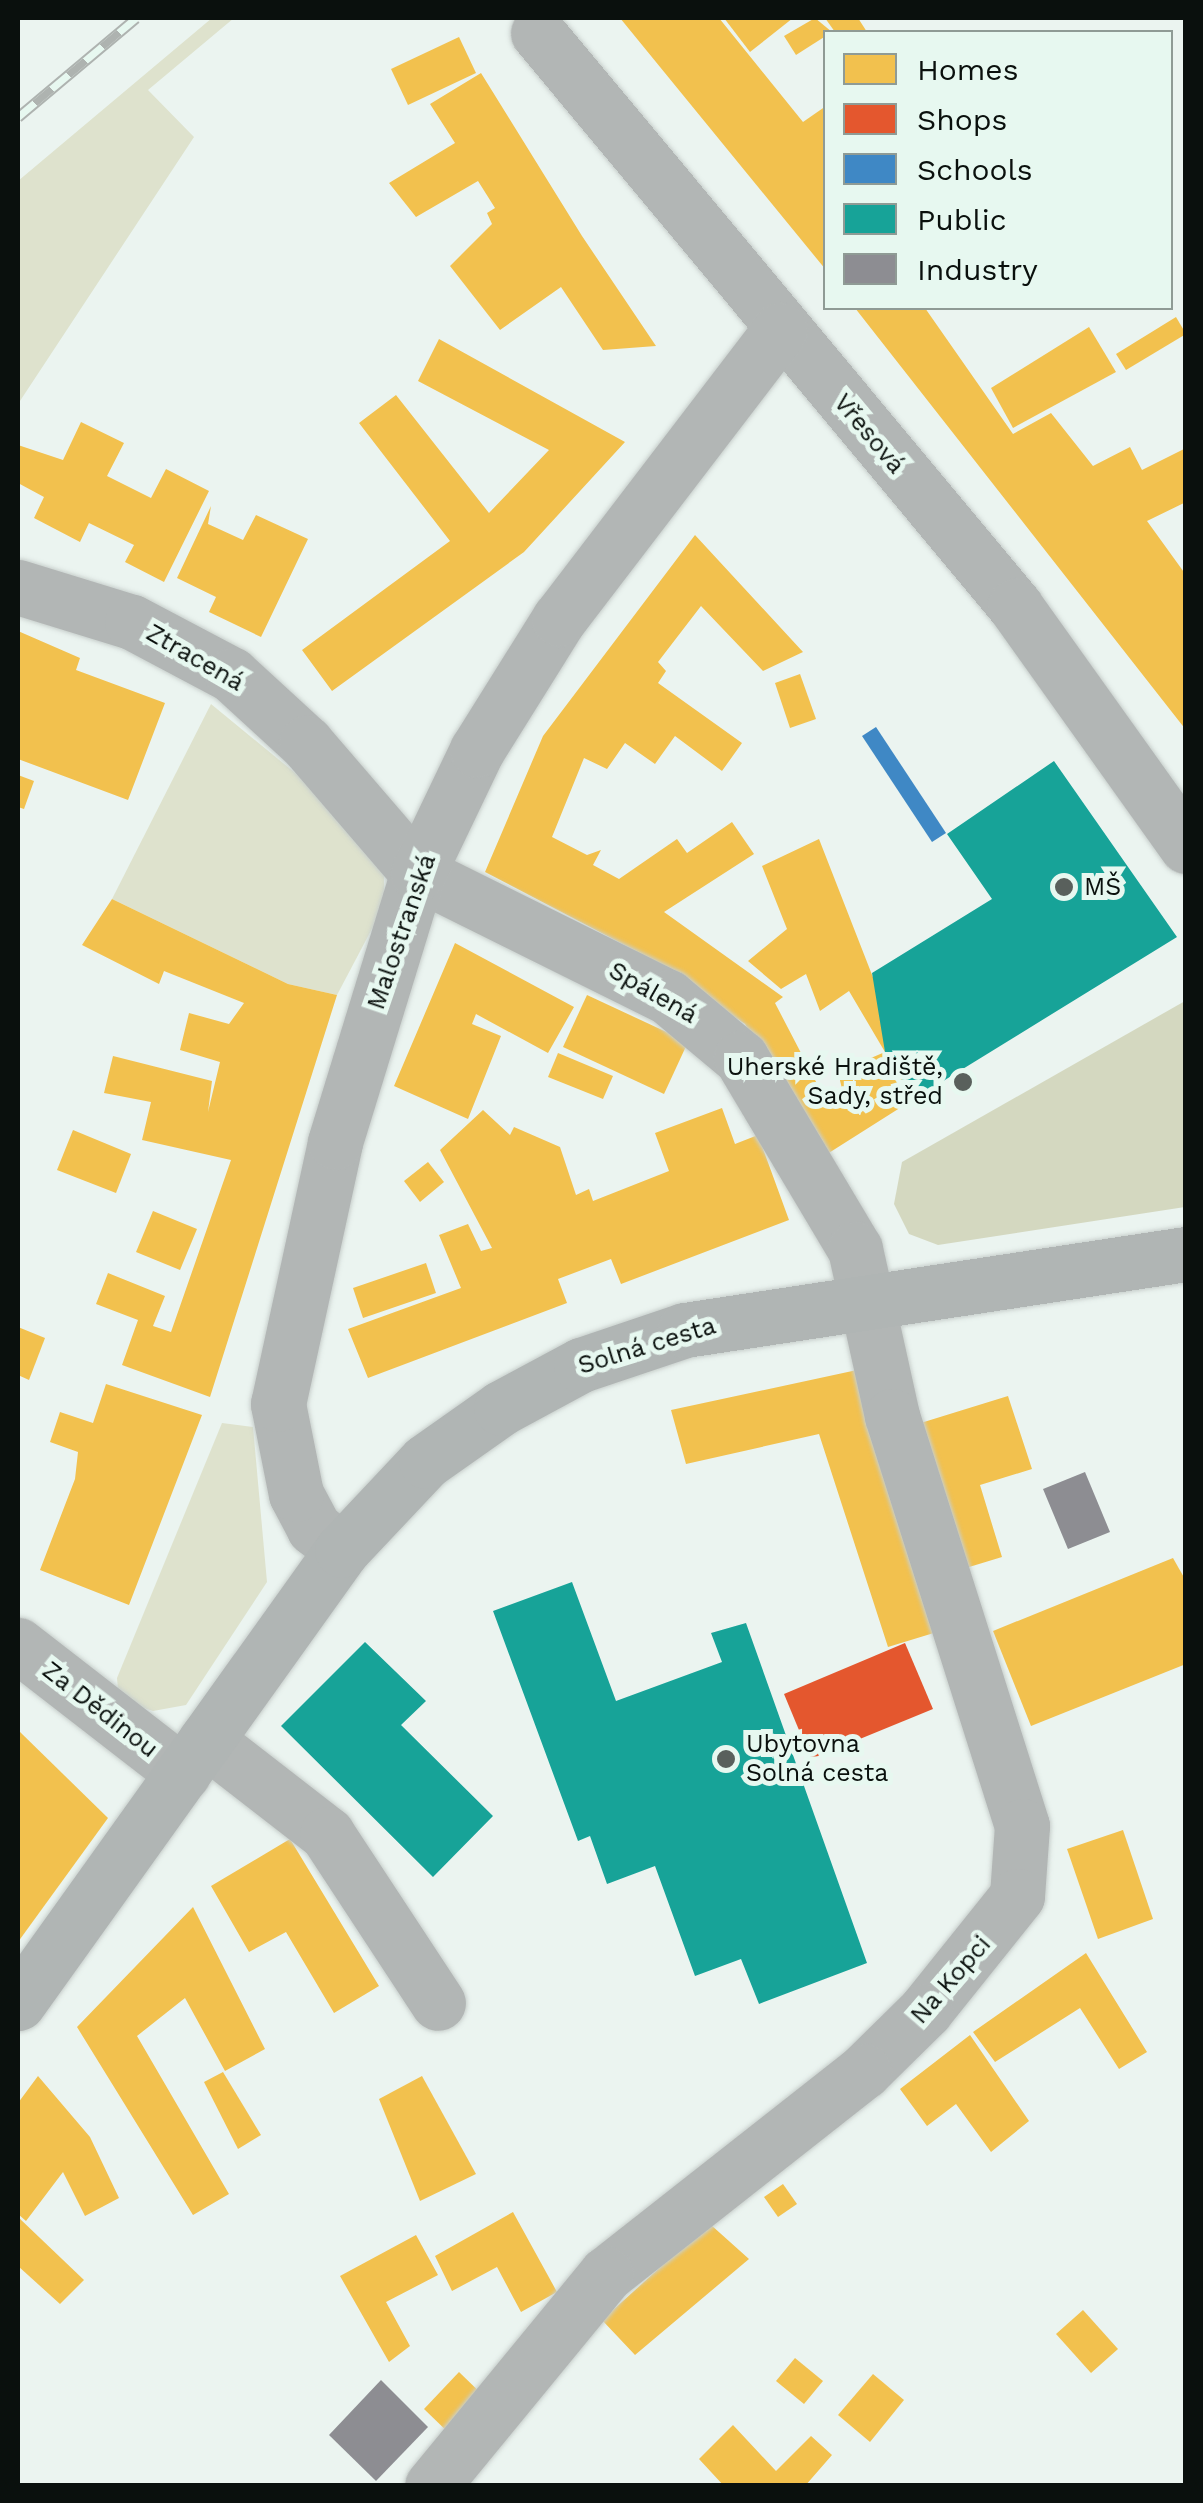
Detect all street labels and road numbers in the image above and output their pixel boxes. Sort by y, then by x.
street label: Vřesová [827,388,911,480]
street label: Ztracená [141,618,249,698]
street label: Malostranská [361,850,443,1014]
street label: Spálená [603,956,703,1030]
street label: Solná cesta [574,1311,720,1381]
street label: Za Dědinou [36,1655,164,1765]
street label: Na Kopci [904,1930,998,2030]

